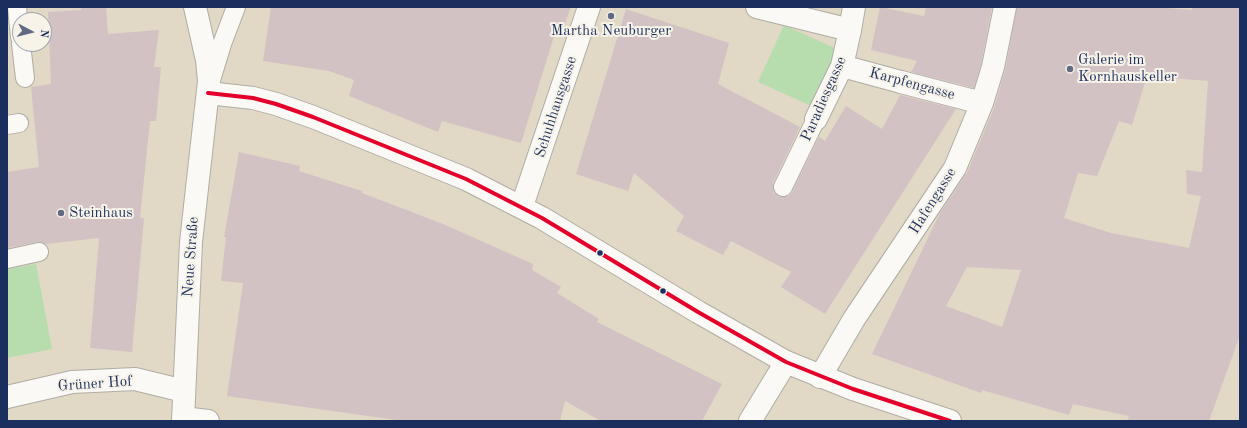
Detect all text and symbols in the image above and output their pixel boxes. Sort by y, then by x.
marker: Martha Neuburger [606,11,616,21]
north arrow [12,12,52,52]
place label: Martha Neuburger [551,22,671,40]
text: N [37,29,49,38]
place label: Galerie im Kornhauskeller [1078,51,1177,86]
street label: Schuhhausgasse [531,54,581,160]
street label: Paradiesgasse [797,54,851,144]
street label: Karpfengasse [867,64,957,104]
marker: Galerie im Kornhauskeller [1065,64,1075,74]
street label: Hafengasse [906,165,960,237]
place label: Steinhaus [69,204,133,222]
marker: Steinhaus [56,208,66,218]
street label: Neue Straße [179,216,203,298]
unlabelled marker [595,248,605,258]
unlabelled marker [658,286,668,296]
street label: Grüner Hof [57,372,133,396]

